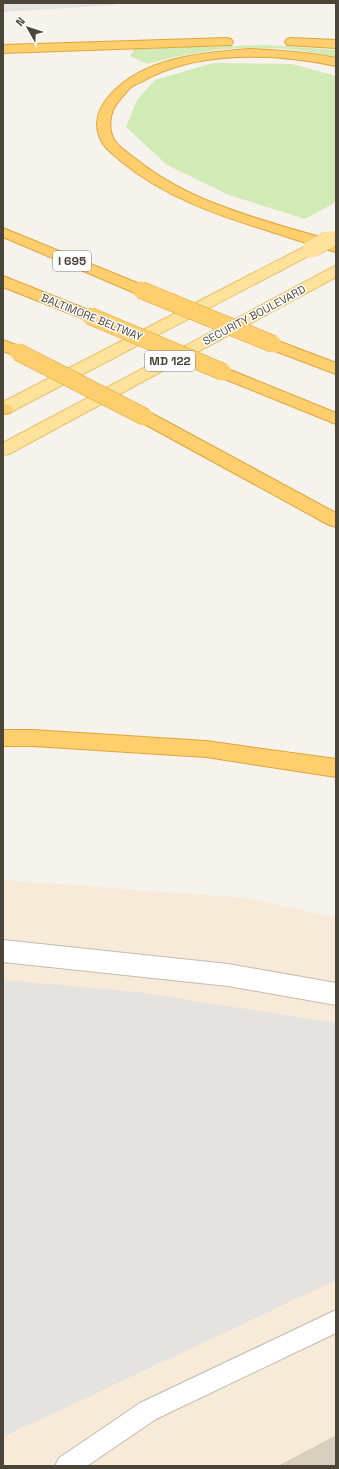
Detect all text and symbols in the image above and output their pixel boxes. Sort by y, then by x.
north arrow [8,8,48,48]
text: N [12,14,28,29]
road number: I 695 [53,251,91,271]
street label: SECURITY BOULEVARD [200,282,308,348]
street label: BALTIMORE BELTWAY [39,290,145,344]
road number: MD 122 [145,351,195,371]

